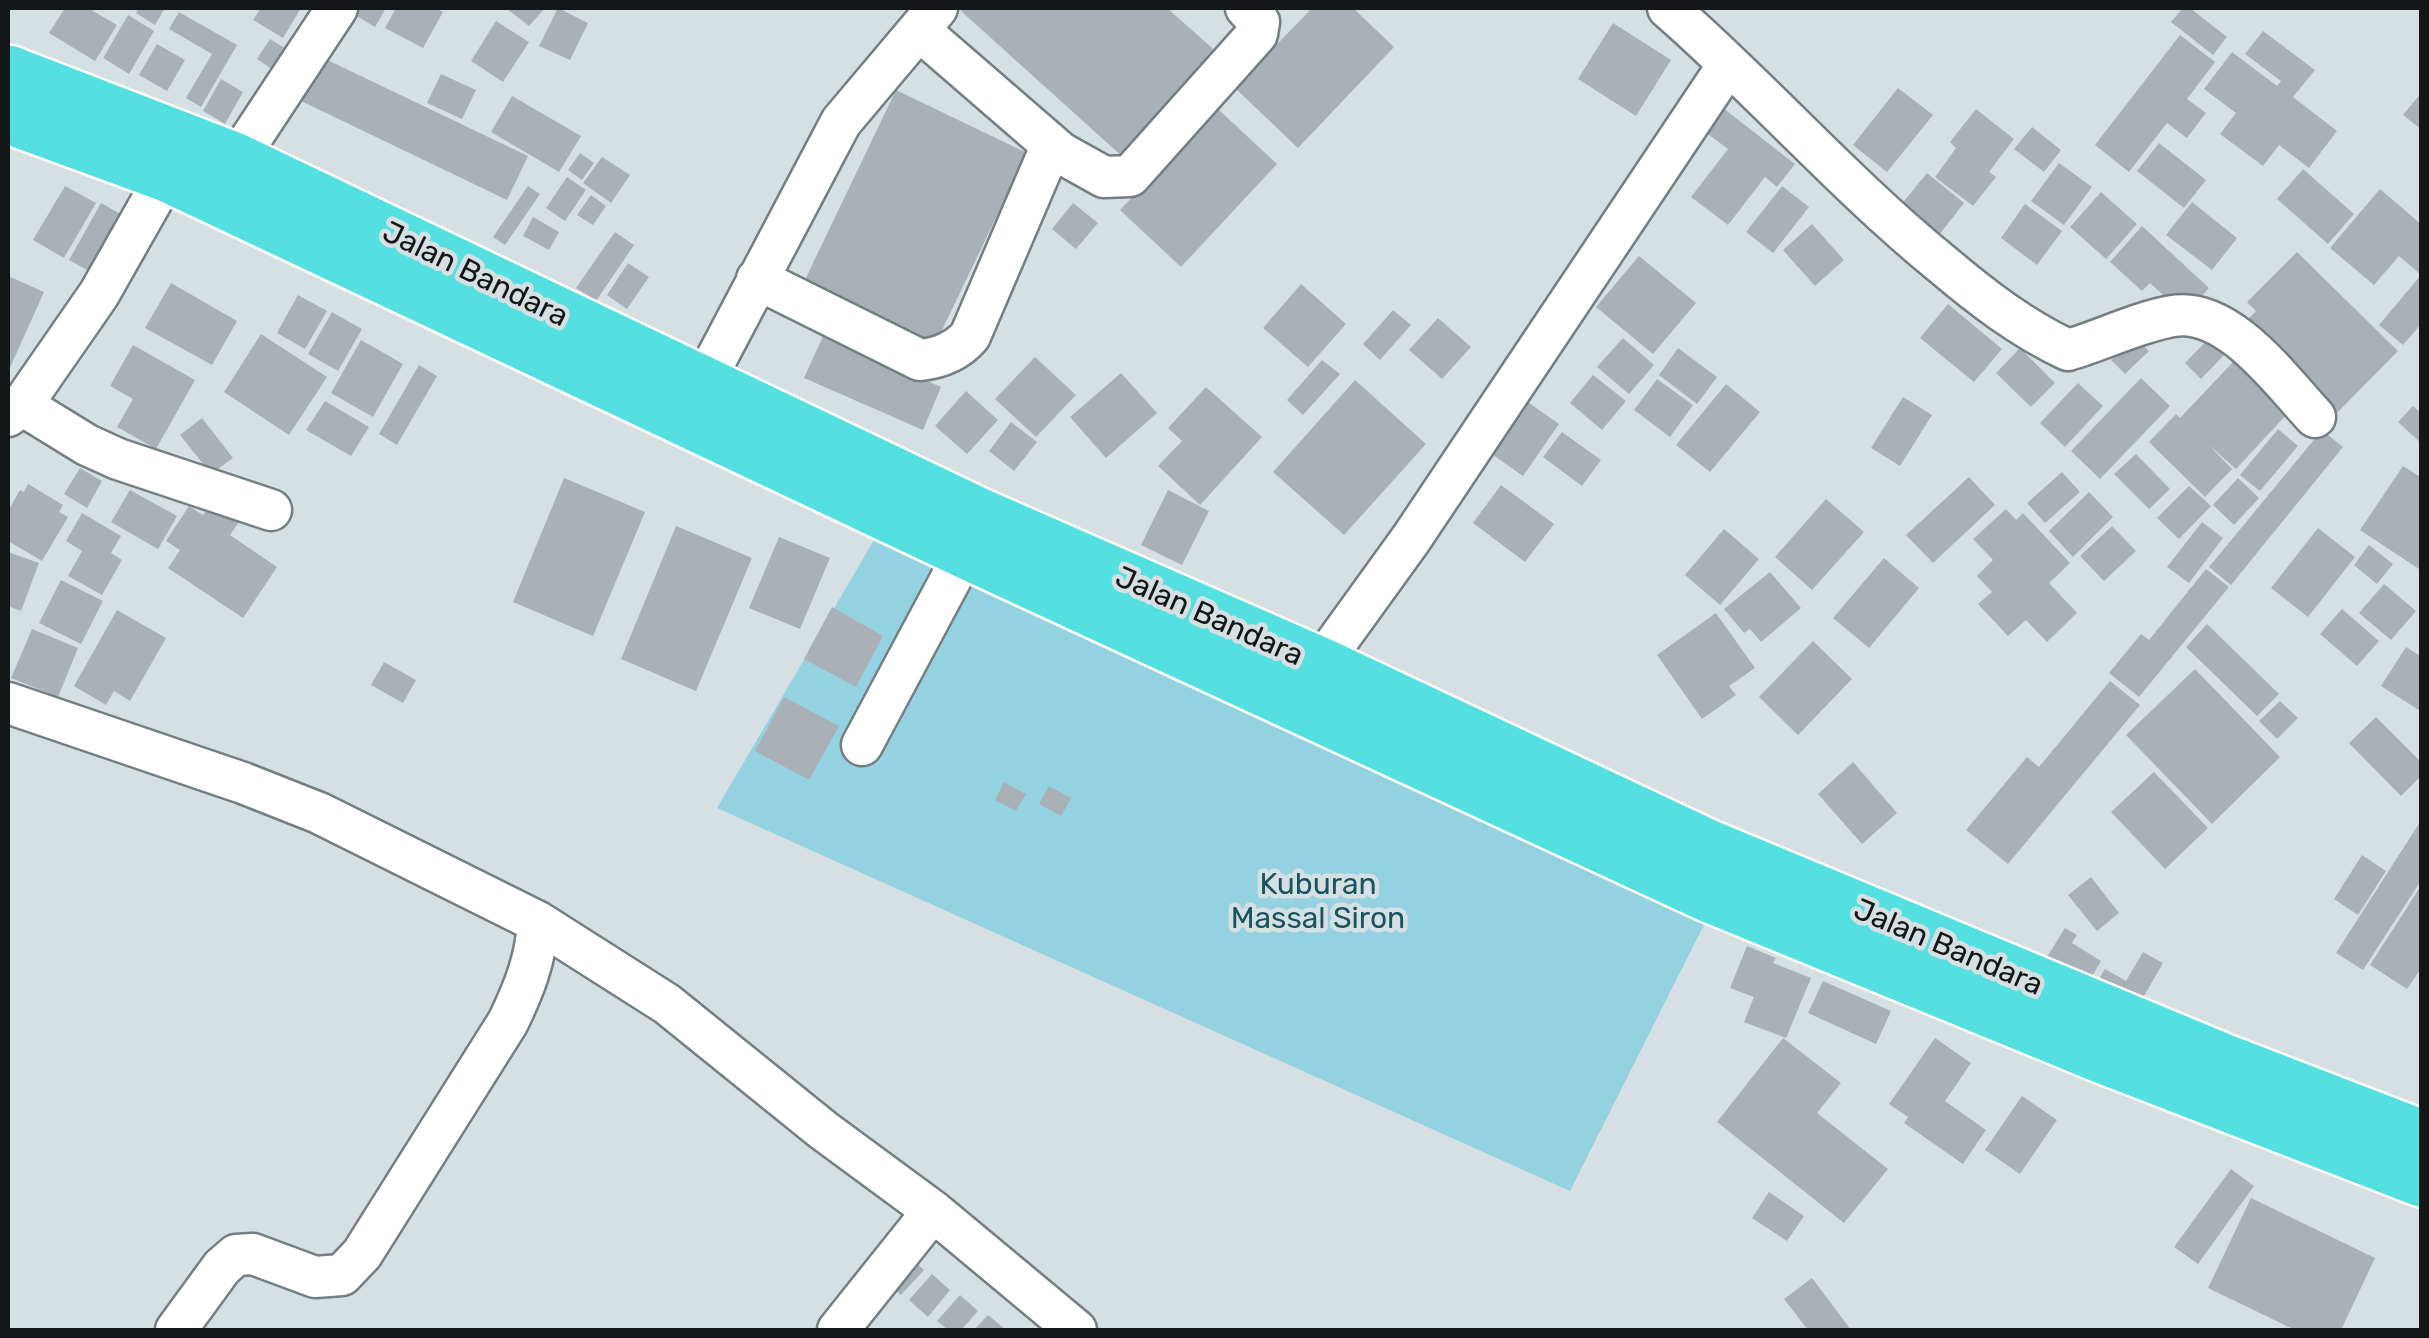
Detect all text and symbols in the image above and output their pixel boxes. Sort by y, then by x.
street label: Jalan Bandara [376,215,574,335]
street label: Jalan Bandara [1110,560,1308,674]
park label: Kuburan Massal Siron [1231,867,1405,938]
street label: Jalan Bandara [1848,892,2048,1004]

